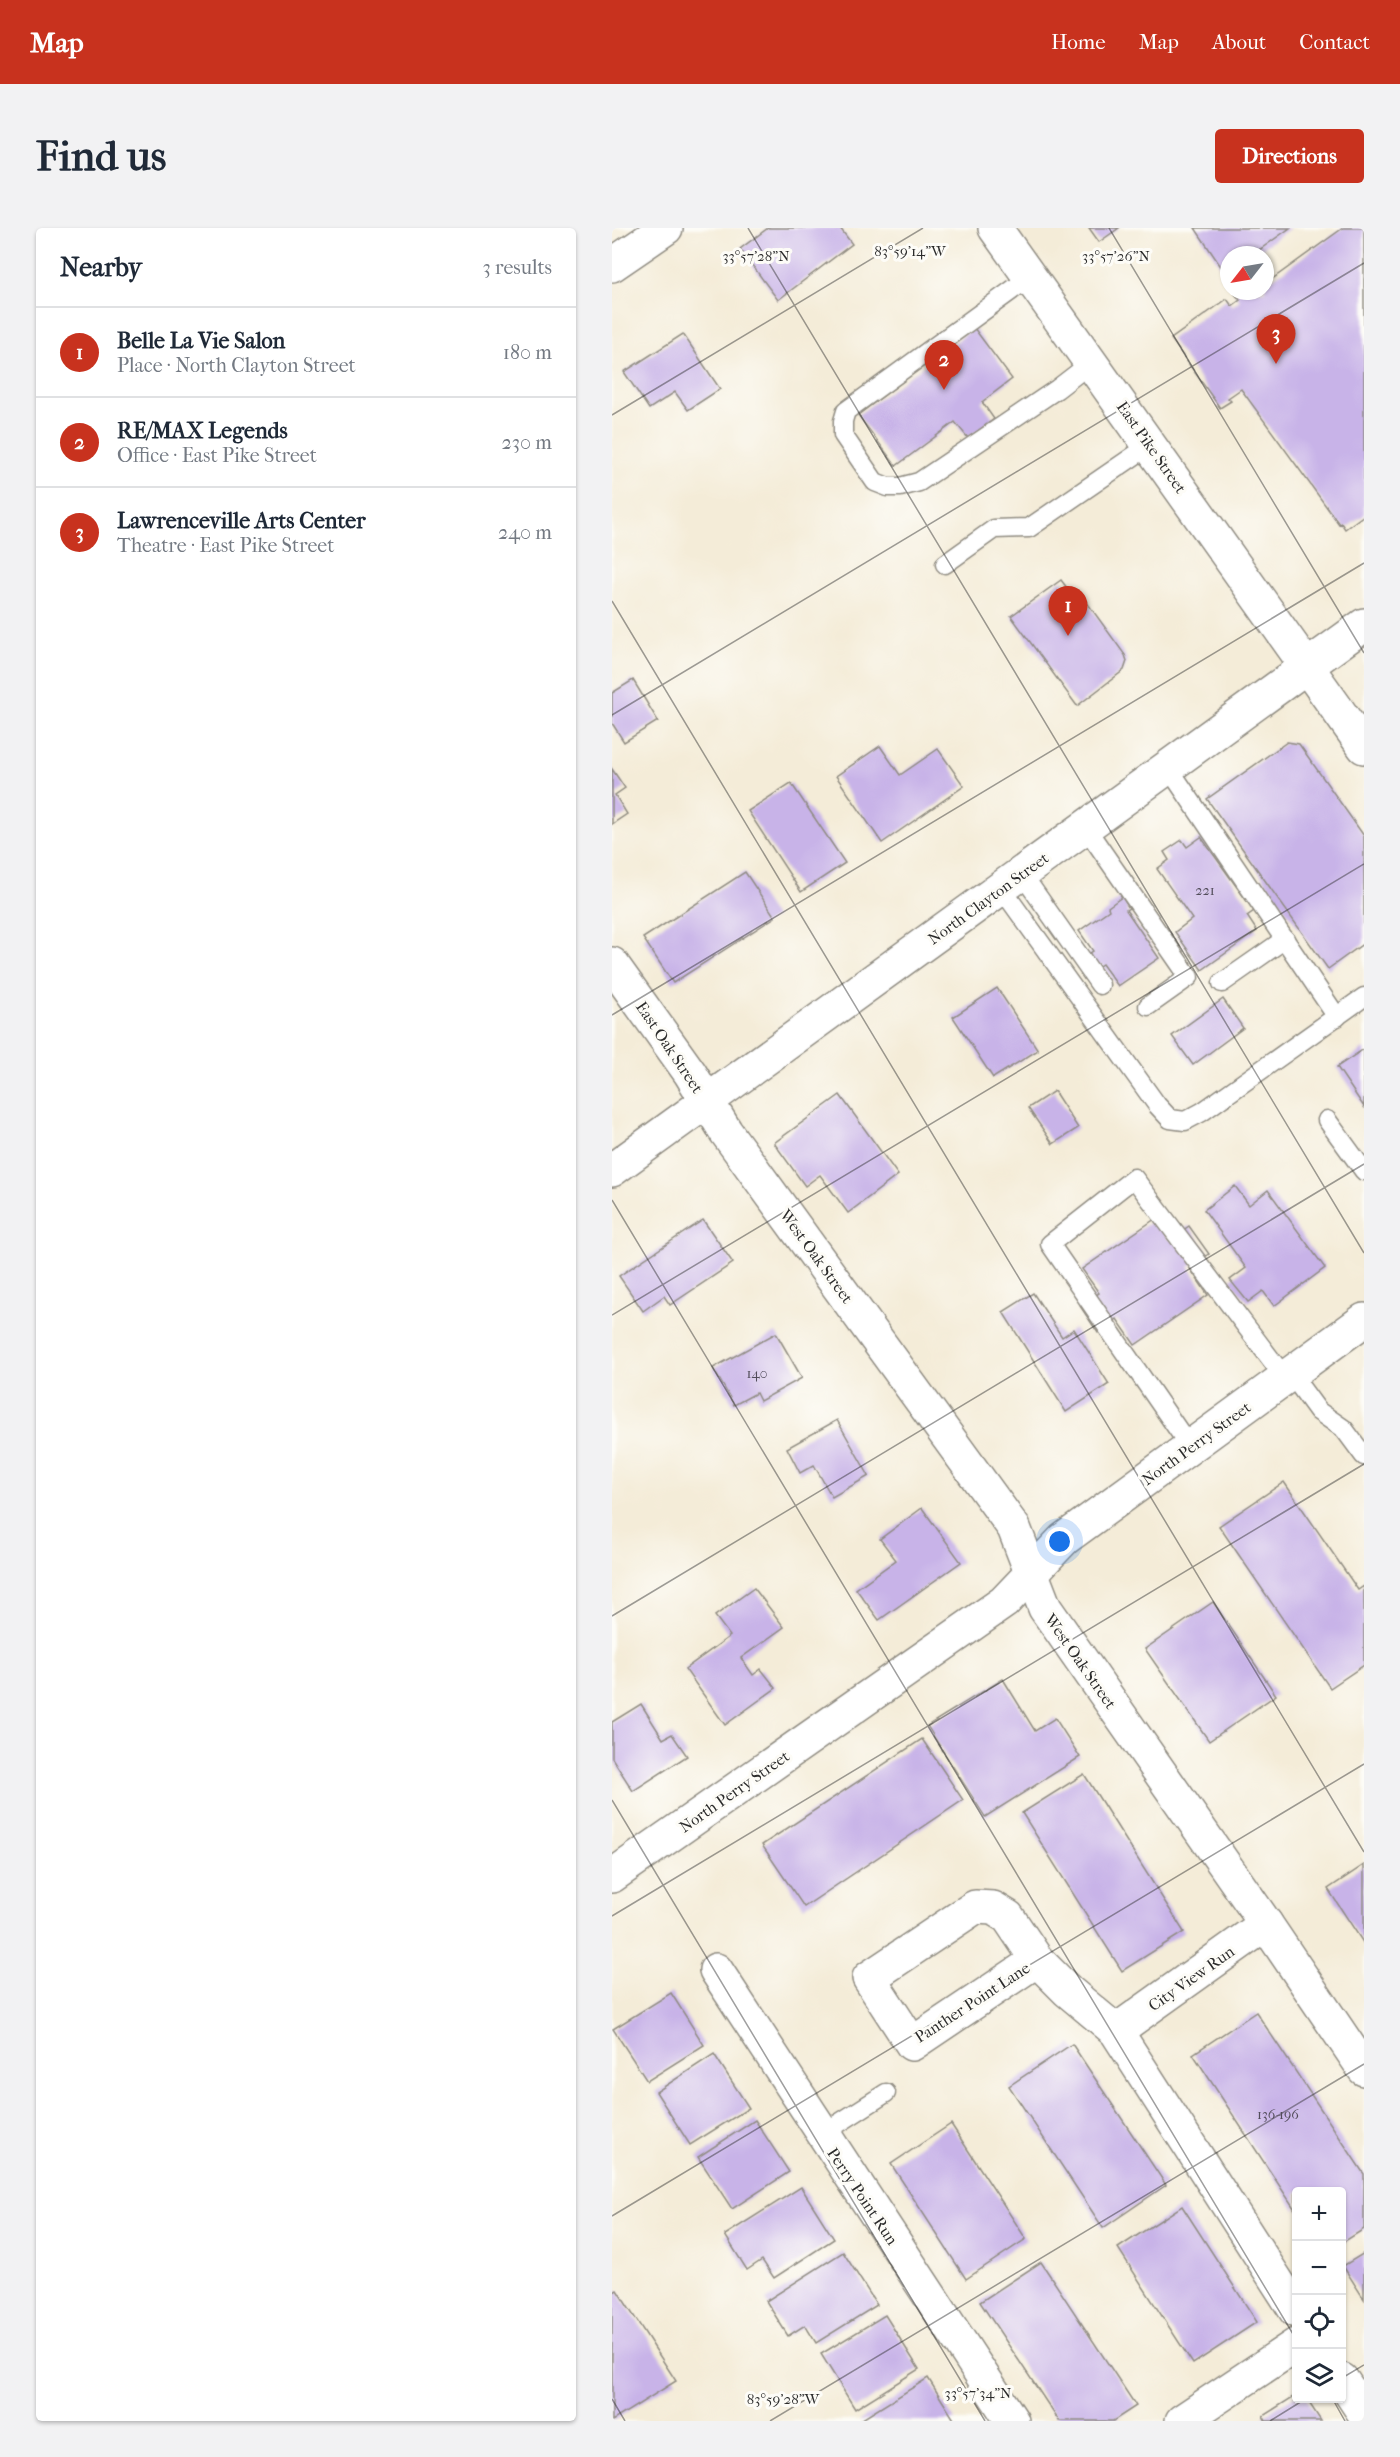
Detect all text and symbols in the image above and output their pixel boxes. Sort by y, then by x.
text: Map [30,26,84,59]
text: Home [1051,30,1106,54]
text: Map [1139,30,1179,54]
text: About [1212,30,1266,54]
text: Contact [1299,30,1370,54]
button: Directions [1215,129,1364,183]
text: Find us [36,132,166,181]
text: 83°59'14"W [874,242,947,260]
north arrow [1220,246,1274,300]
text: 33°57'28"N [722,247,790,265]
text: 33°57'26"N [1082,247,1150,265]
text: Nearby [60,252,142,283]
text: 3 results [483,256,552,279]
pin: 3 [1256,314,1296,364]
text: Belle La Vie Salon [117,328,285,354]
pin: 2 [924,340,964,390]
text: 1 [76,341,83,364]
text: 180 m [503,341,552,364]
text: Place · North Clayton Street [117,354,356,377]
street label: East Pike Street [1113,398,1191,497]
text: RE/MAX Legends [117,418,288,444]
text: 2 [74,431,85,454]
text: 230 m [502,431,552,454]
text: Office · East Pike Street [117,444,317,467]
text: Lawrenceville Arts Center [117,508,366,534]
text: 3 [75,521,84,544]
text: 240 m [498,521,552,544]
text: Theatre · East Pike Street [117,534,334,557]
pin: 1 [1048,586,1088,636]
street label: North Clayton Street [924,848,1053,949]
house number: 221 [1195,882,1215,899]
street label: East Oak Street [632,998,707,1097]
street label: West Oak Street [776,1205,857,1307]
house number: 140 [747,1365,768,1382]
street label: North Perry Street [1138,1397,1255,1489]
your location [1045,1527,1074,1556]
street label: West Oak Street [1040,1609,1121,1713]
street label: North Perry Street [676,1746,793,1836]
street label: City View Run [1145,1941,1239,2015]
street label: Panther Point Lane [911,1958,1033,2047]
house number: 136-196 [1257,2106,1299,2123]
street label: Perry Point Run [823,2144,902,2249]
map controls [1292,2187,1346,2403]
button: + [1292,2187,1346,2241]
button: − [1292,2241,1346,2295]
button: locate [1292,2295,1346,2349]
button: layers [1292,2349,1346,2403]
text: 33°57'34"N [945,2384,1012,2402]
text: 83°59'28"W [747,2390,821,2408]

